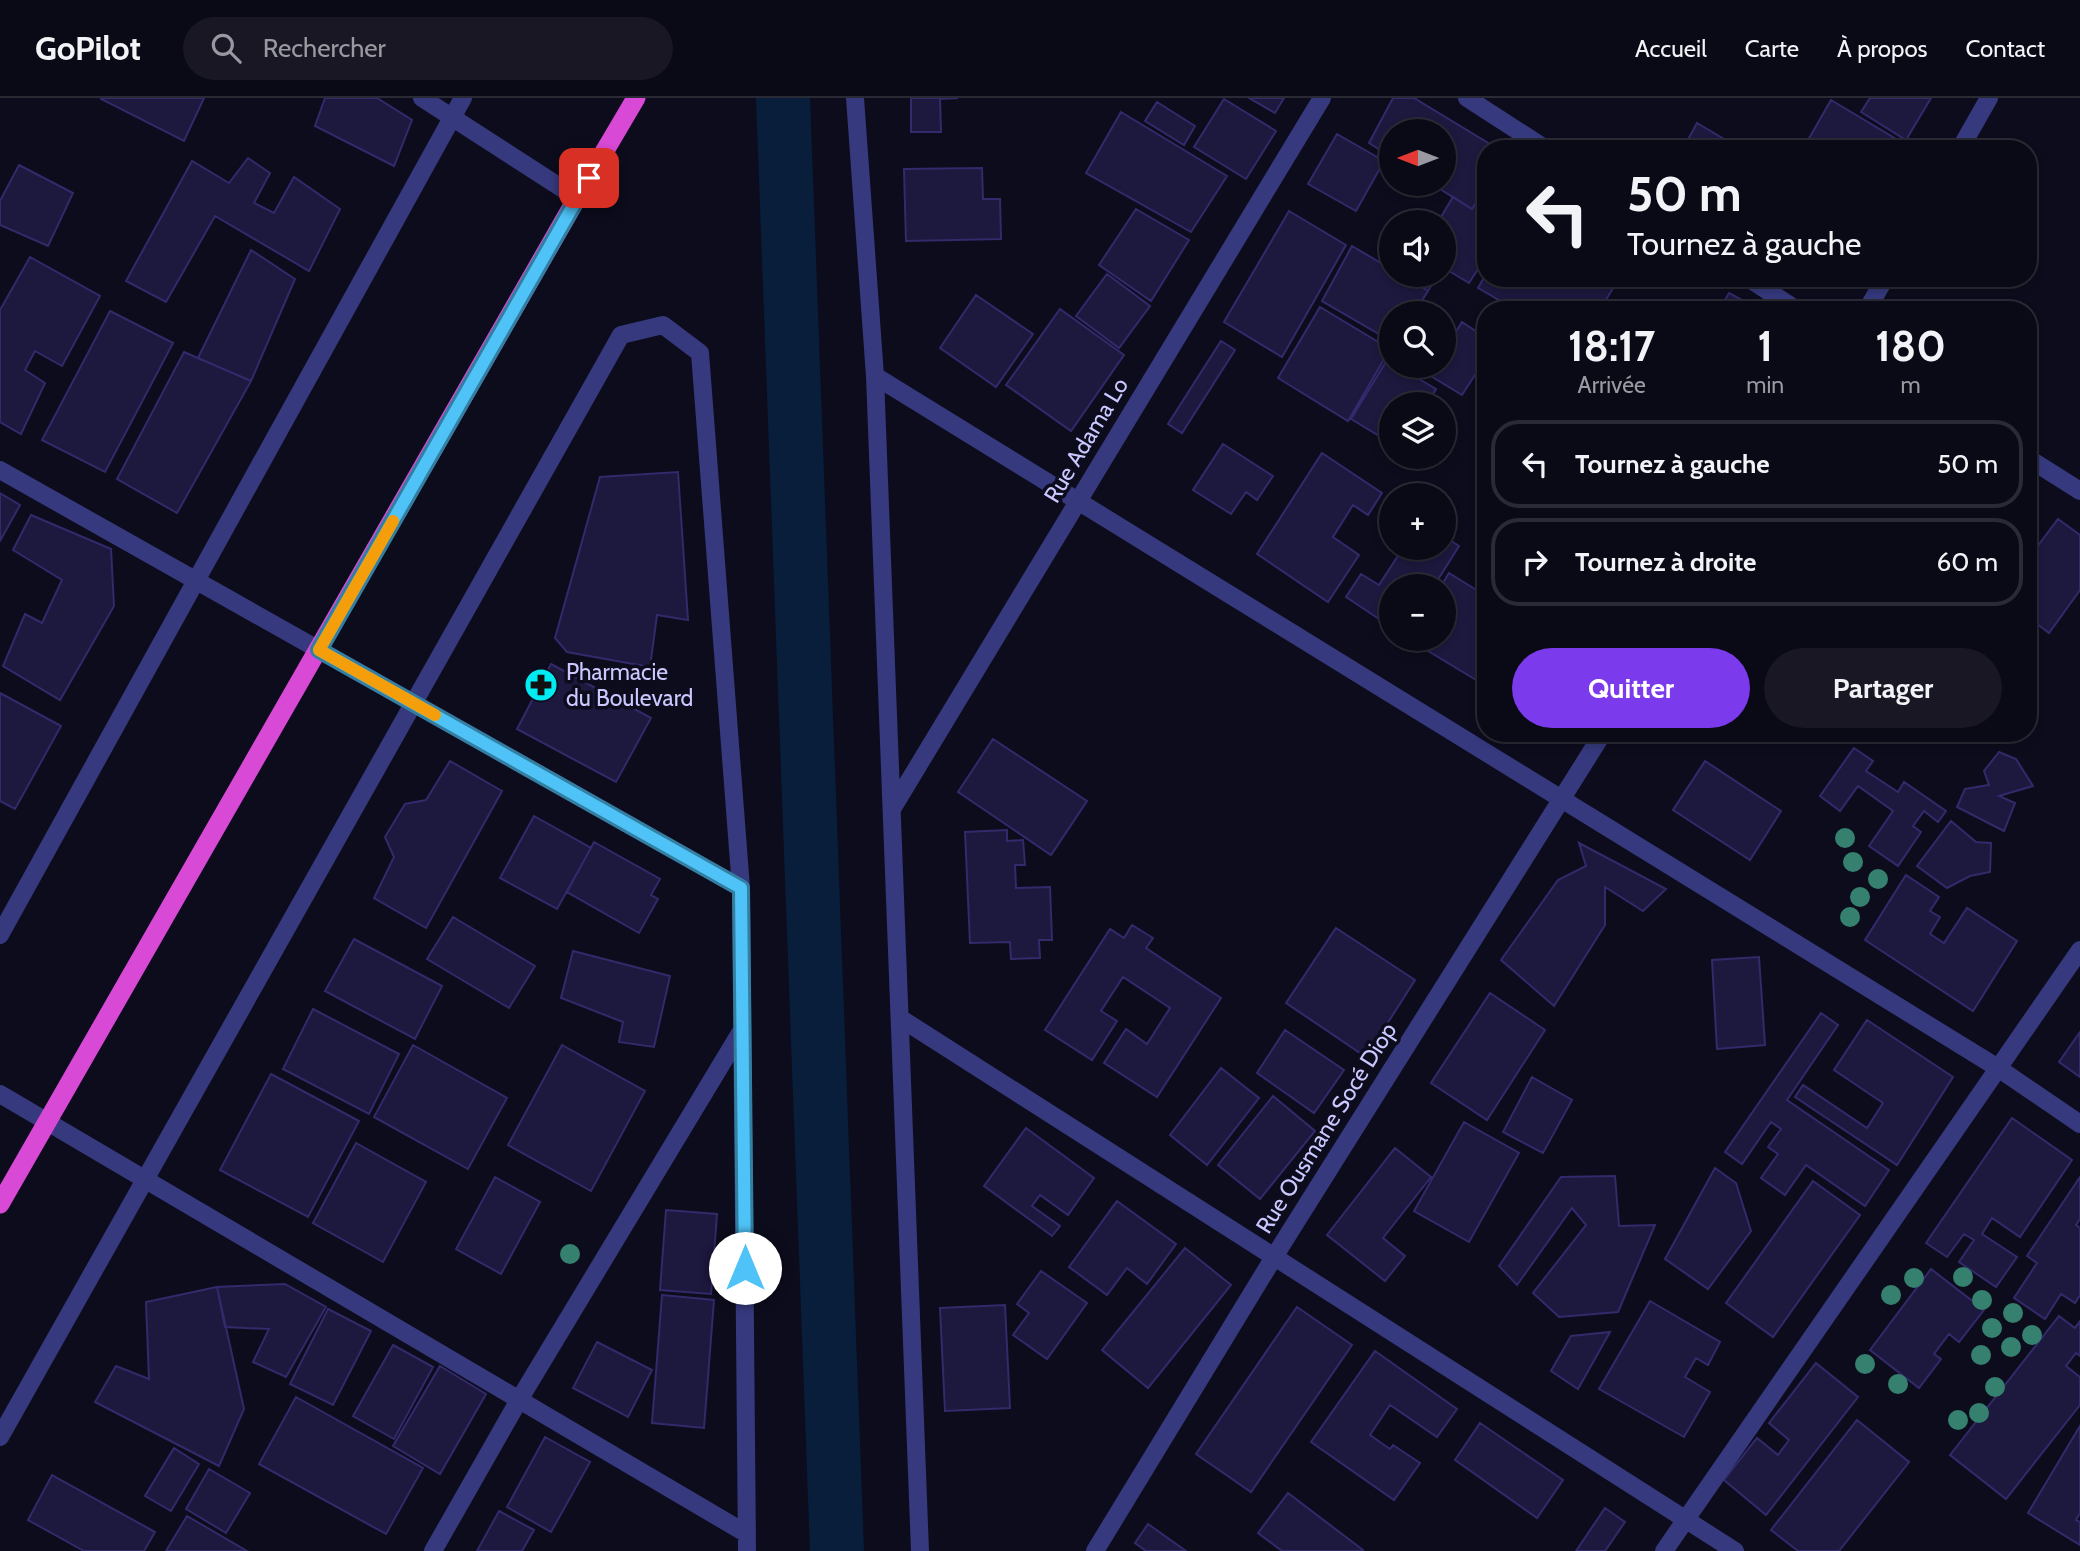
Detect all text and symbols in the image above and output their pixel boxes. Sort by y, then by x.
search box [183,17,673,80]
text: GoPilot [35,28,141,68]
icon: search [207,29,245,67]
text: Rechercher [263,32,386,64]
text: Accueil [1635,34,1707,63]
text: Carte [1745,34,1799,63]
text: À propos [1837,34,1928,63]
text: Contact [1966,34,2045,63]
north arrow [1379,119,1456,196]
map controls [1379,119,1456,651]
pin [559,148,619,208]
icon: arrive [570,159,608,197]
text: 50 m [1627,164,1742,223]
icon: left [1512,168,1603,259]
button: sound [1379,210,1456,287]
text: Tournez à gauche [1627,224,1861,263]
button: search [1379,301,1456,378]
text: 18:17 [1568,320,1655,372]
text: 1 [1758,320,1773,372]
text: 180 [1875,320,1946,372]
text: Arrivée [1578,371,1646,399]
text: min [1746,371,1784,399]
text: m [1901,371,1921,399]
street label: Rue Adama Lo [1038,373,1134,507]
button: layers [1379,392,1456,469]
icon: left [1516,445,1554,483]
text: Tournez à gauche [1575,448,1770,480]
text: 50 m [1937,448,1998,480]
button: + [1379,483,1456,560]
icon: right [1516,543,1554,581]
text: Tournez à droite [1575,546,1757,578]
text: 60 m [1936,546,1998,578]
button: − [1379,574,1456,651]
button: Quitter [1512,648,1750,728]
button: Partager [1764,648,2002,728]
place label: Pharmacie du Boulevard [566,658,693,712]
pharmacy icon: Pharmacie du Boulevard [522,666,560,704]
street label: Rue Ousmane Socé Diop [1250,1017,1402,1238]
position arrow [708,1231,782,1305]

